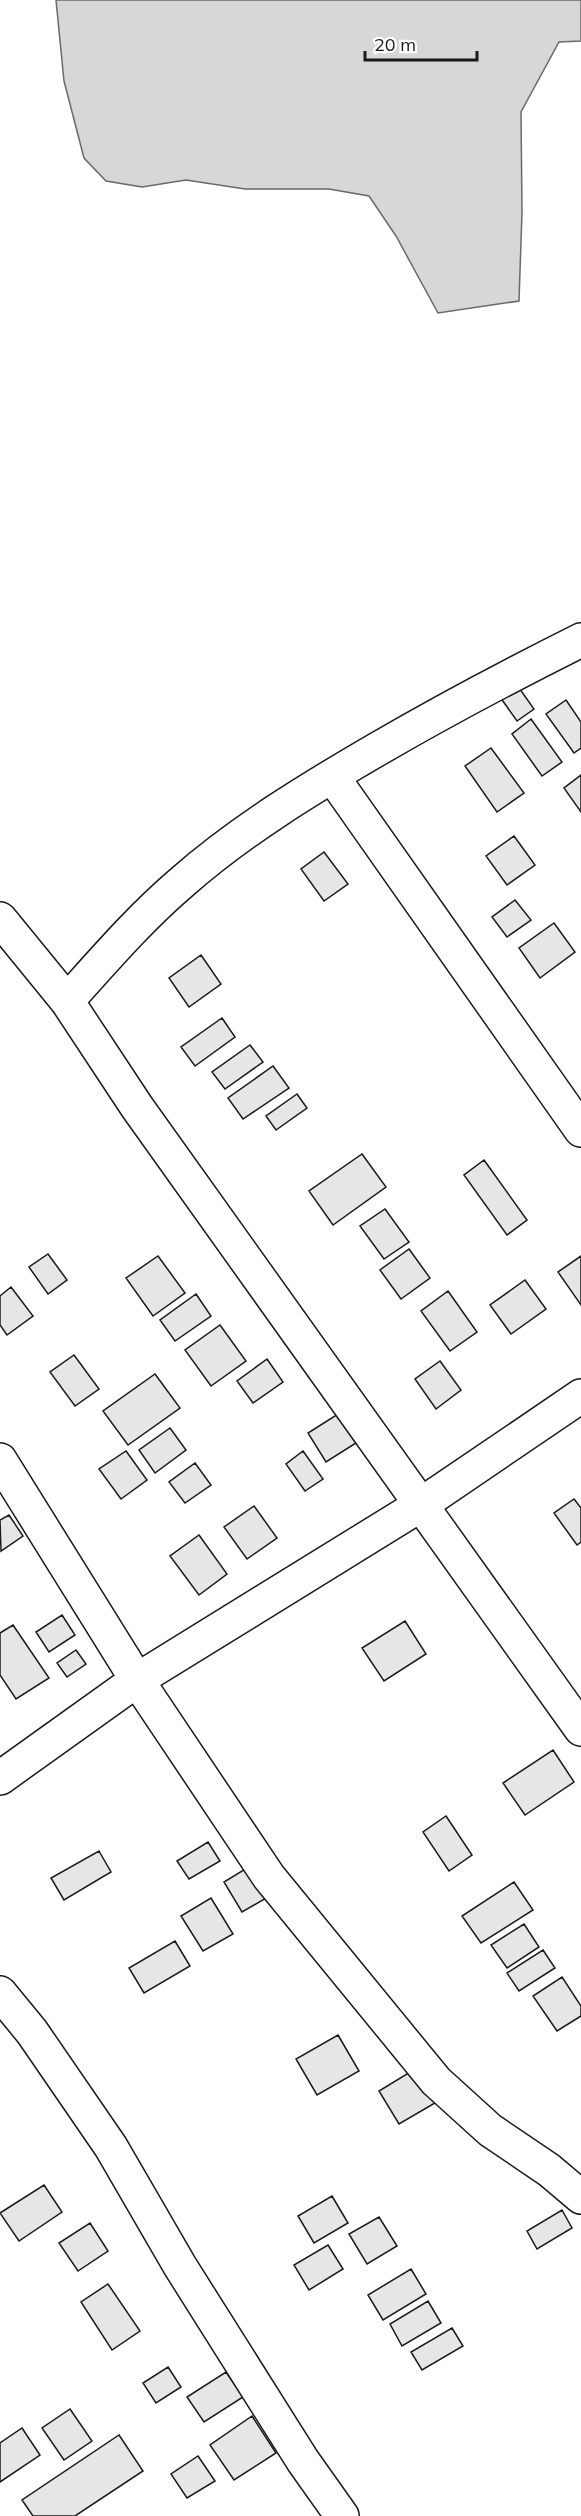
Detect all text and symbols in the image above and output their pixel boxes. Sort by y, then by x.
scale bar [365,24,478,62]
text: 20 m [374,33,416,56]

